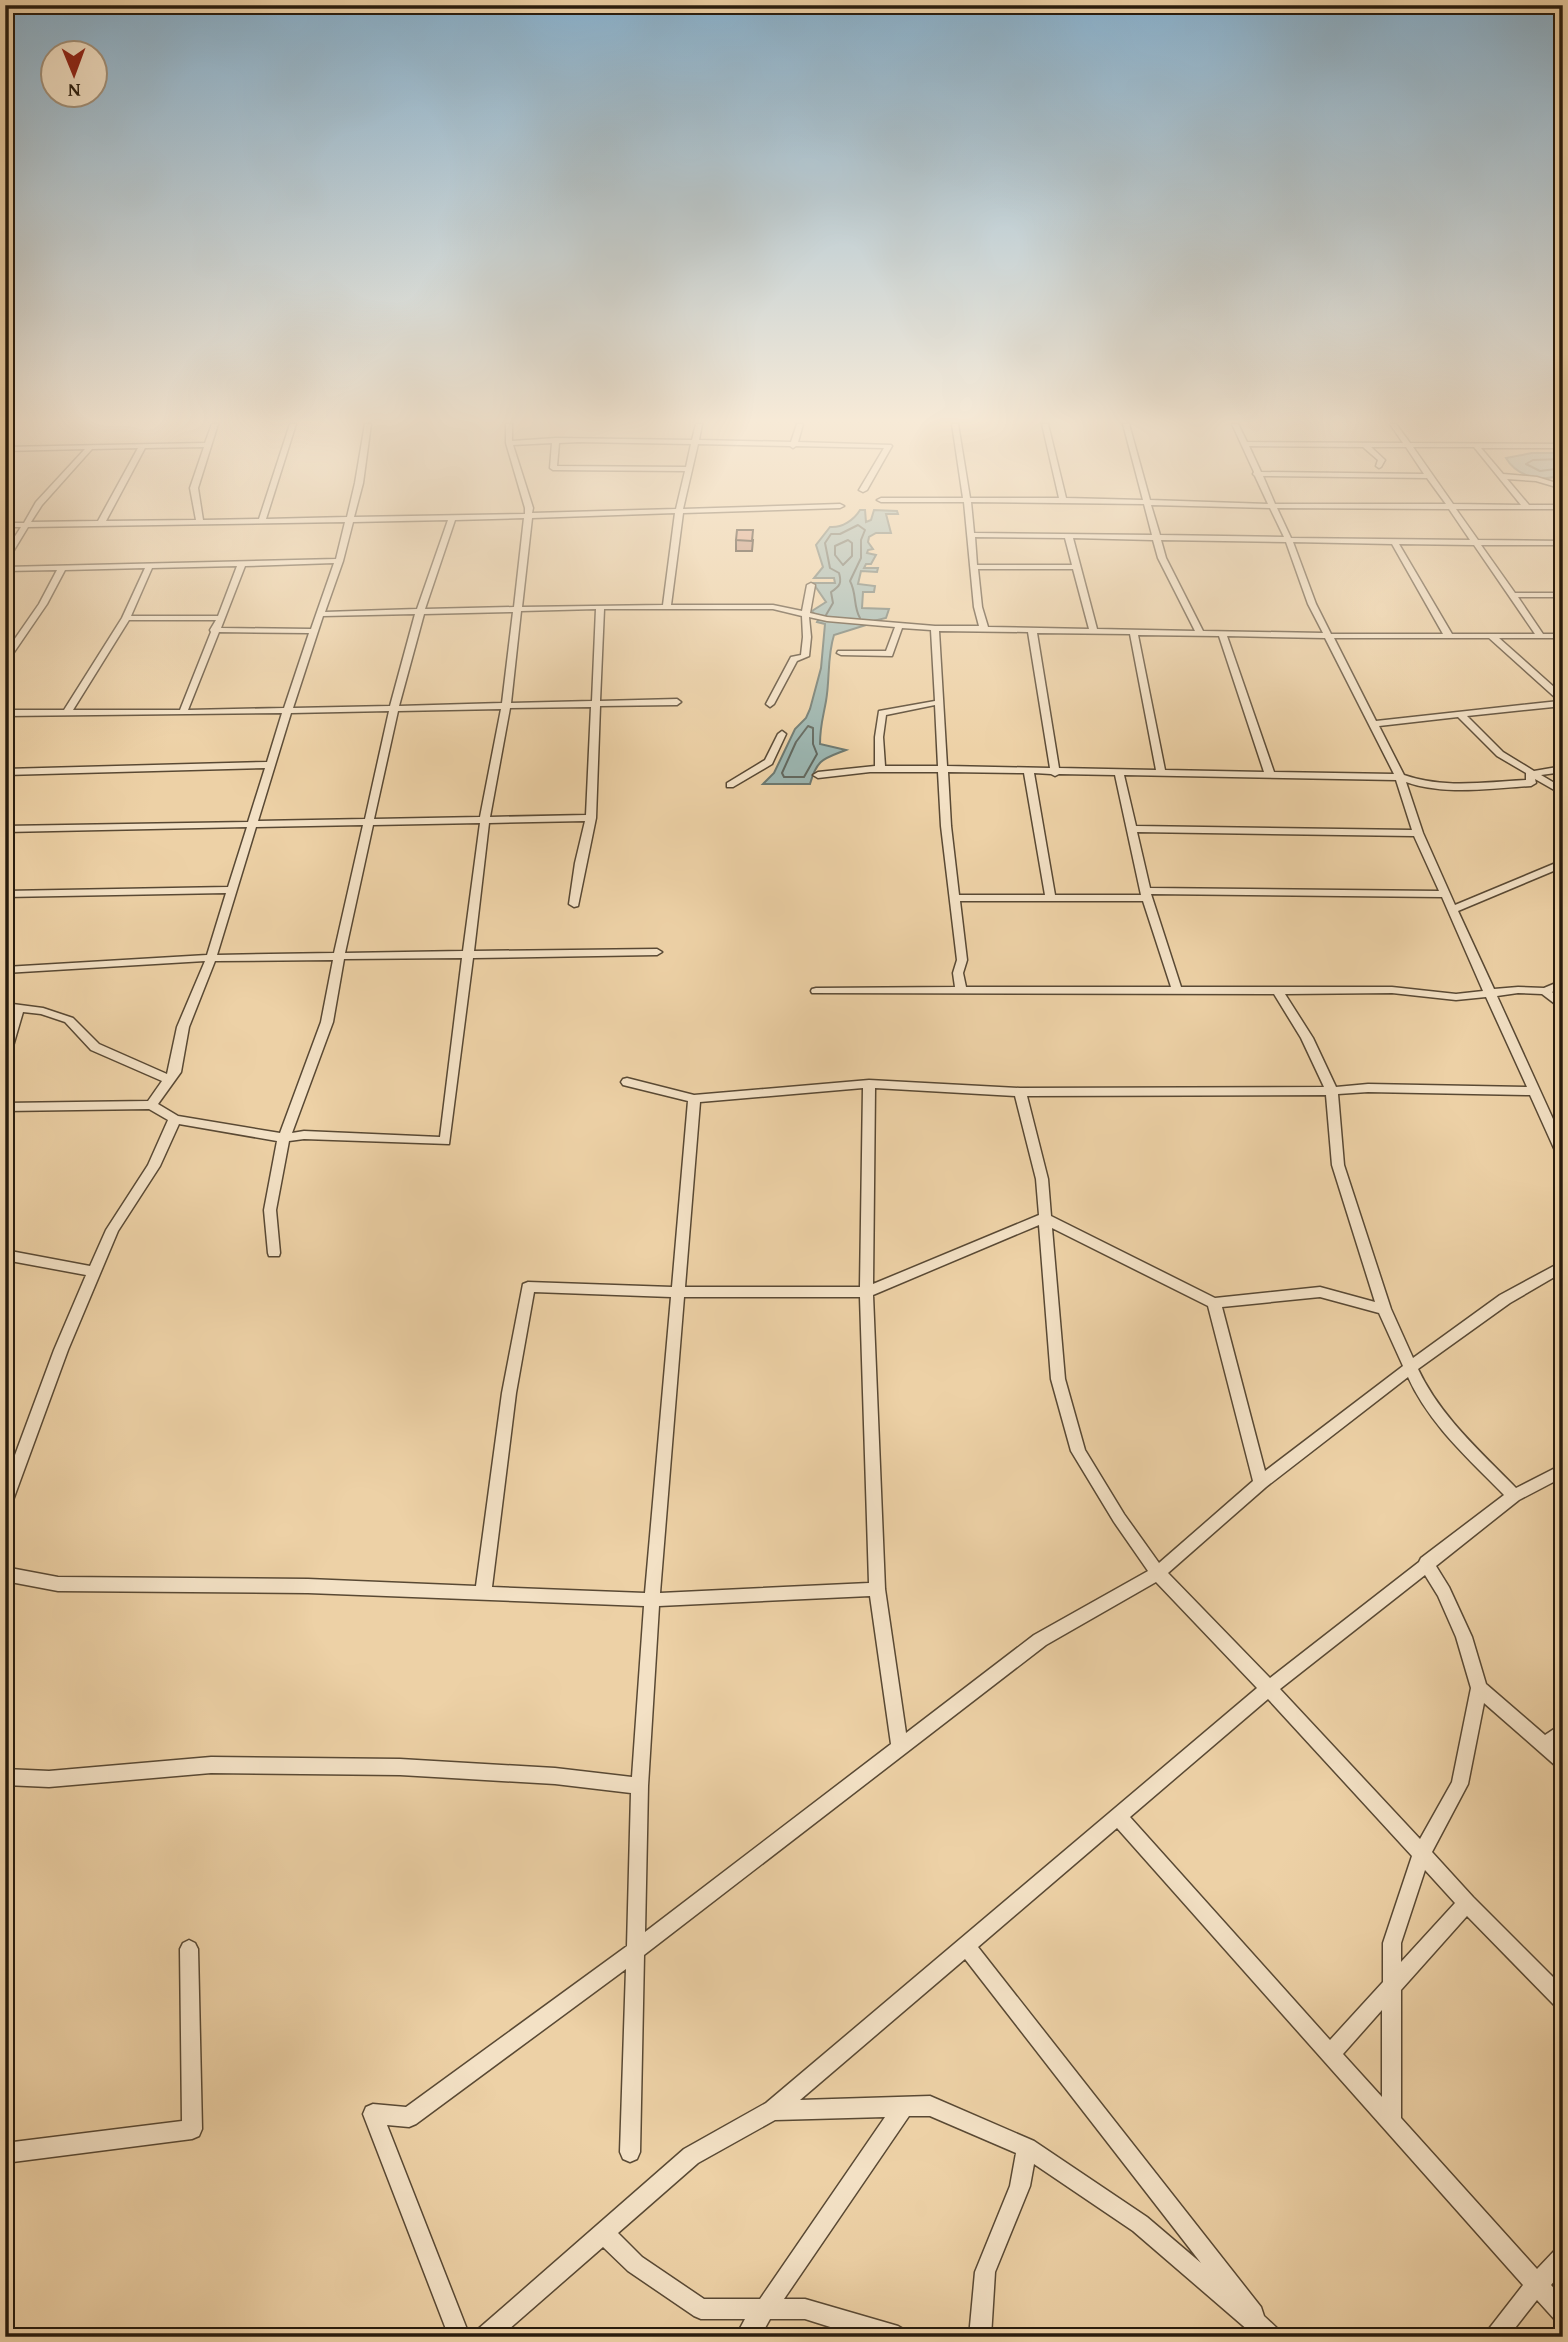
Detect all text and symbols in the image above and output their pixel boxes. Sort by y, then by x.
north arrow [38,38,108,108]
text: N [67,77,81,105]

